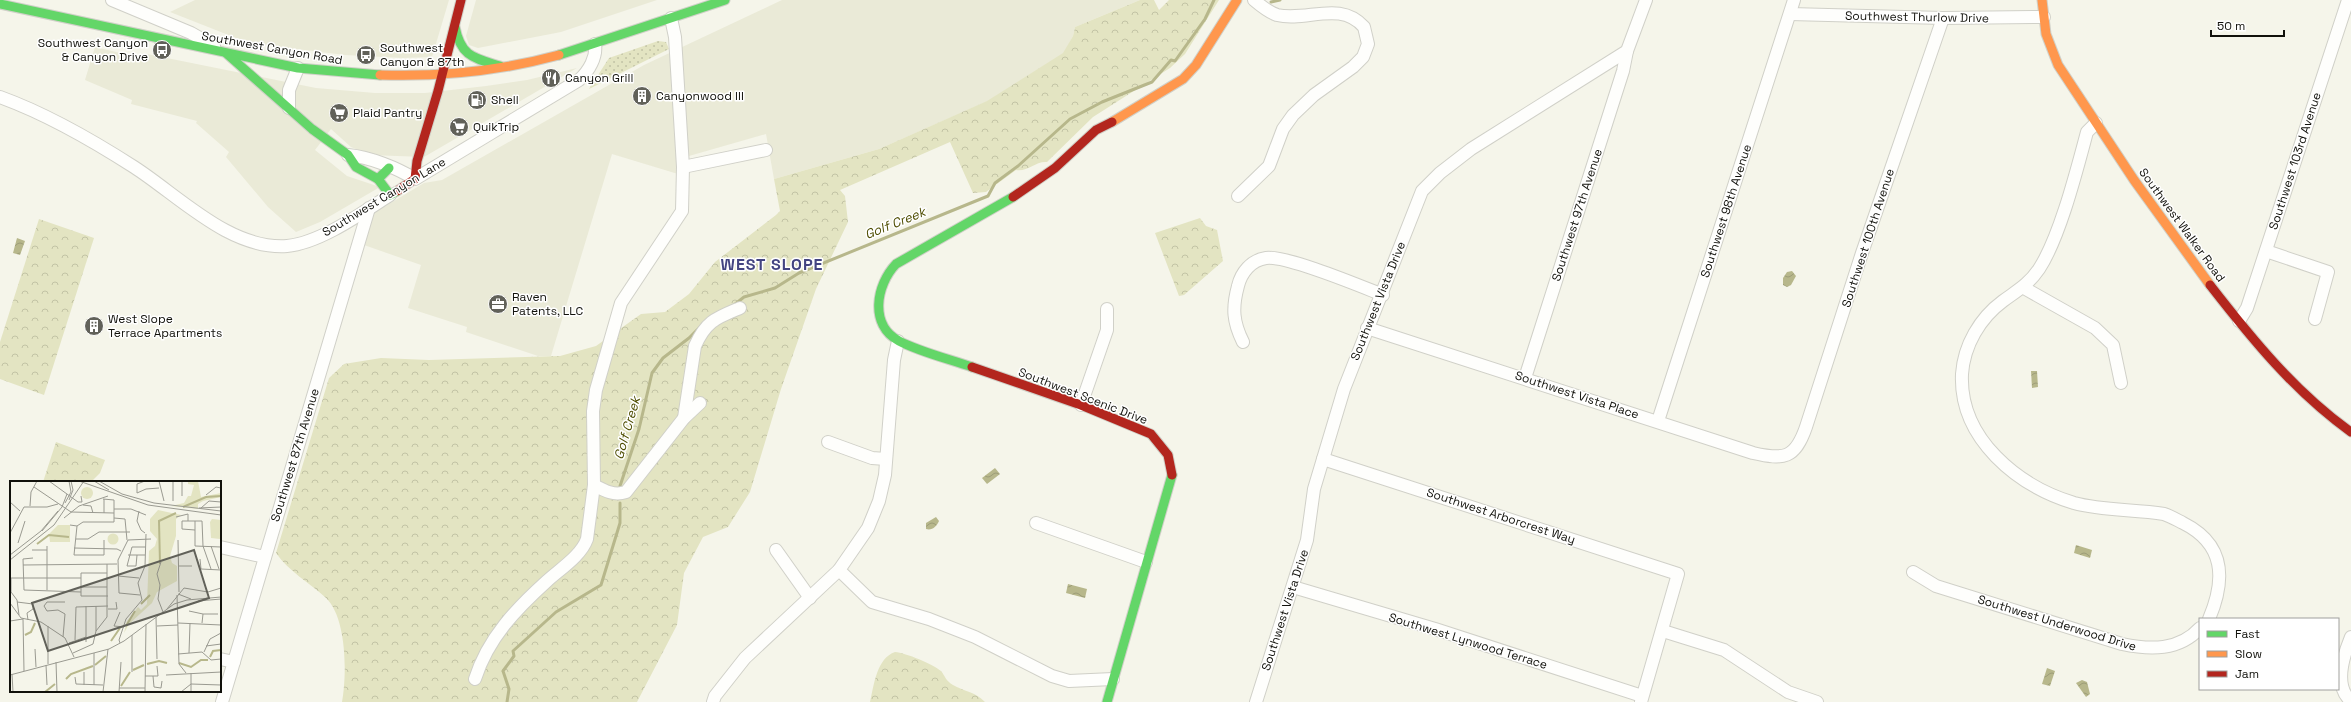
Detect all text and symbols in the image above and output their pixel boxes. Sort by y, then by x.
street label: Southwest Thurlow Drive [1845,8,1989,26]
scale bar [2211,12,2284,38]
text: 50 m [2217,18,2245,34]
street label: Southwest Canyon Road [200,28,344,68]
place label: Southwest Canyon & Canyon Drive [38,35,148,65]
bus stop icon: Southwest Canyon & Canyon Drive [151,39,173,61]
place label: Southwest Canyon & 87th [380,40,464,70]
bus stop icon: Southwest Canyon & 87th [355,44,377,66]
restaurant icon: Canyon Grill [540,67,562,89]
place label: Canyon Grill [565,70,633,86]
building icon: Canyonwood III [631,85,653,107]
place label: Canyonwood III [656,88,744,104]
fuel station icon: Shell [466,89,488,111]
street label: Southwest 103rd Avenue [2265,90,2325,232]
place label: Shell [491,92,519,108]
supermarket icon: Plaid Pantry [328,102,350,124]
place label: Plaid Pantry [353,105,422,121]
supermarket icon: QuikTrip [448,116,470,138]
place label: QuikTrip [473,119,519,135]
street label: Southwest 98th Avenue [1697,142,1755,280]
street label: Southwest 97th Avenue [1548,147,1606,283]
street label: Southwest Canyon Lane [319,154,449,240]
street label: Southwest Walker Road [2135,165,2229,285]
street label: Southwest 100th Avenue [1838,167,1898,309]
water label: Golf Creek [862,202,930,243]
street label: Southwest Vista Drive [1347,239,1409,363]
district label: WEST SLOPE [721,254,823,275]
place label: Raven Patents, LLC [512,289,584,319]
office icon: Raven Patents, LLC [487,293,509,315]
place label: West Slope Terrace Apartments [108,311,222,341]
building icon: West Slope Terrace Apartments [83,315,105,337]
street label: Southwest Scenic Drive [1016,364,1150,428]
street label: Southwest Vista Place [1513,367,1641,423]
street label: Southwest 87th Avenue [267,386,323,524]
water label: Golf Creek [610,393,645,461]
inset map [10,481,221,692]
street label: Southwest Arborcrest Way [1425,484,1577,548]
street label: Southwest Vista Drive [1258,547,1312,673]
street label: Southwest Underwood Drive [1976,591,2138,655]
street label: Southwest Lynwood Terrace [1387,609,1549,673]
legend [2199,618,2339,690]
text: Fast [2235,626,2260,642]
text: Slow [2235,646,2262,662]
text: Jam [2235,666,2259,682]

